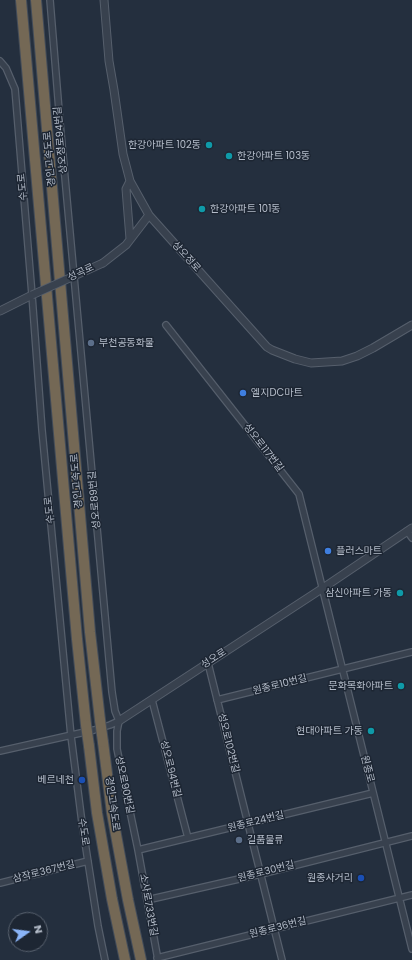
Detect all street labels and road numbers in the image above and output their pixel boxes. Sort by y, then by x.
street label: 상오정로94번길 [52,106,70,174]
street label: 경인고속도로 [42,131,58,187]
street label: 수도로 [16,173,30,201]
street label: 상오정로 [169,239,203,275]
street label: 성곡로 [66,262,96,284]
street label: 성오로117번길 [240,422,286,474]
street label: 경인고속도로 [69,453,85,509]
street label: 성오로89번길 [86,470,104,530]
street label: 수도로 [43,496,57,524]
street label: 성오로 [199,646,229,672]
street label: 원종로10번길 [252,672,308,698]
street label: 성오로102번길 [215,712,241,774]
street label: 성오로94번길 [157,739,183,799]
street label: 원종로 [358,754,376,784]
street label: 성오로90번길 [112,755,136,815]
street label: 경인고속도로 [102,776,122,832]
street label: 원종로24번길 [226,809,286,835]
street label: 수도로 [75,817,91,847]
street label: 삼작로367번길 [12,858,76,886]
street label: 원종로30번길 [236,859,296,885]
street label: 소사로733번길 [137,873,159,937]
street label: 원종로36번길 [248,915,308,941]

